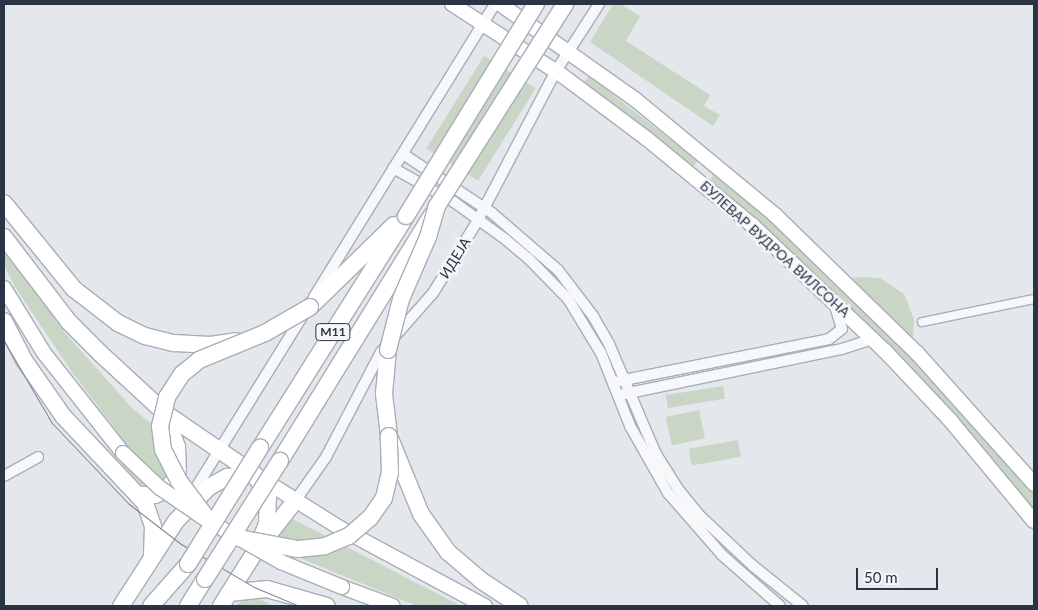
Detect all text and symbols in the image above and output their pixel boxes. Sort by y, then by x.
street label: БУЛЕВАР ВУДРОА ВИЛСОНА [697,177,853,321]
street label: ИДЕЈА [436,234,474,282]
road number: M11 [314,322,352,342]
scale bar [858,558,940,590]
text: 50 m [864,568,898,586]

